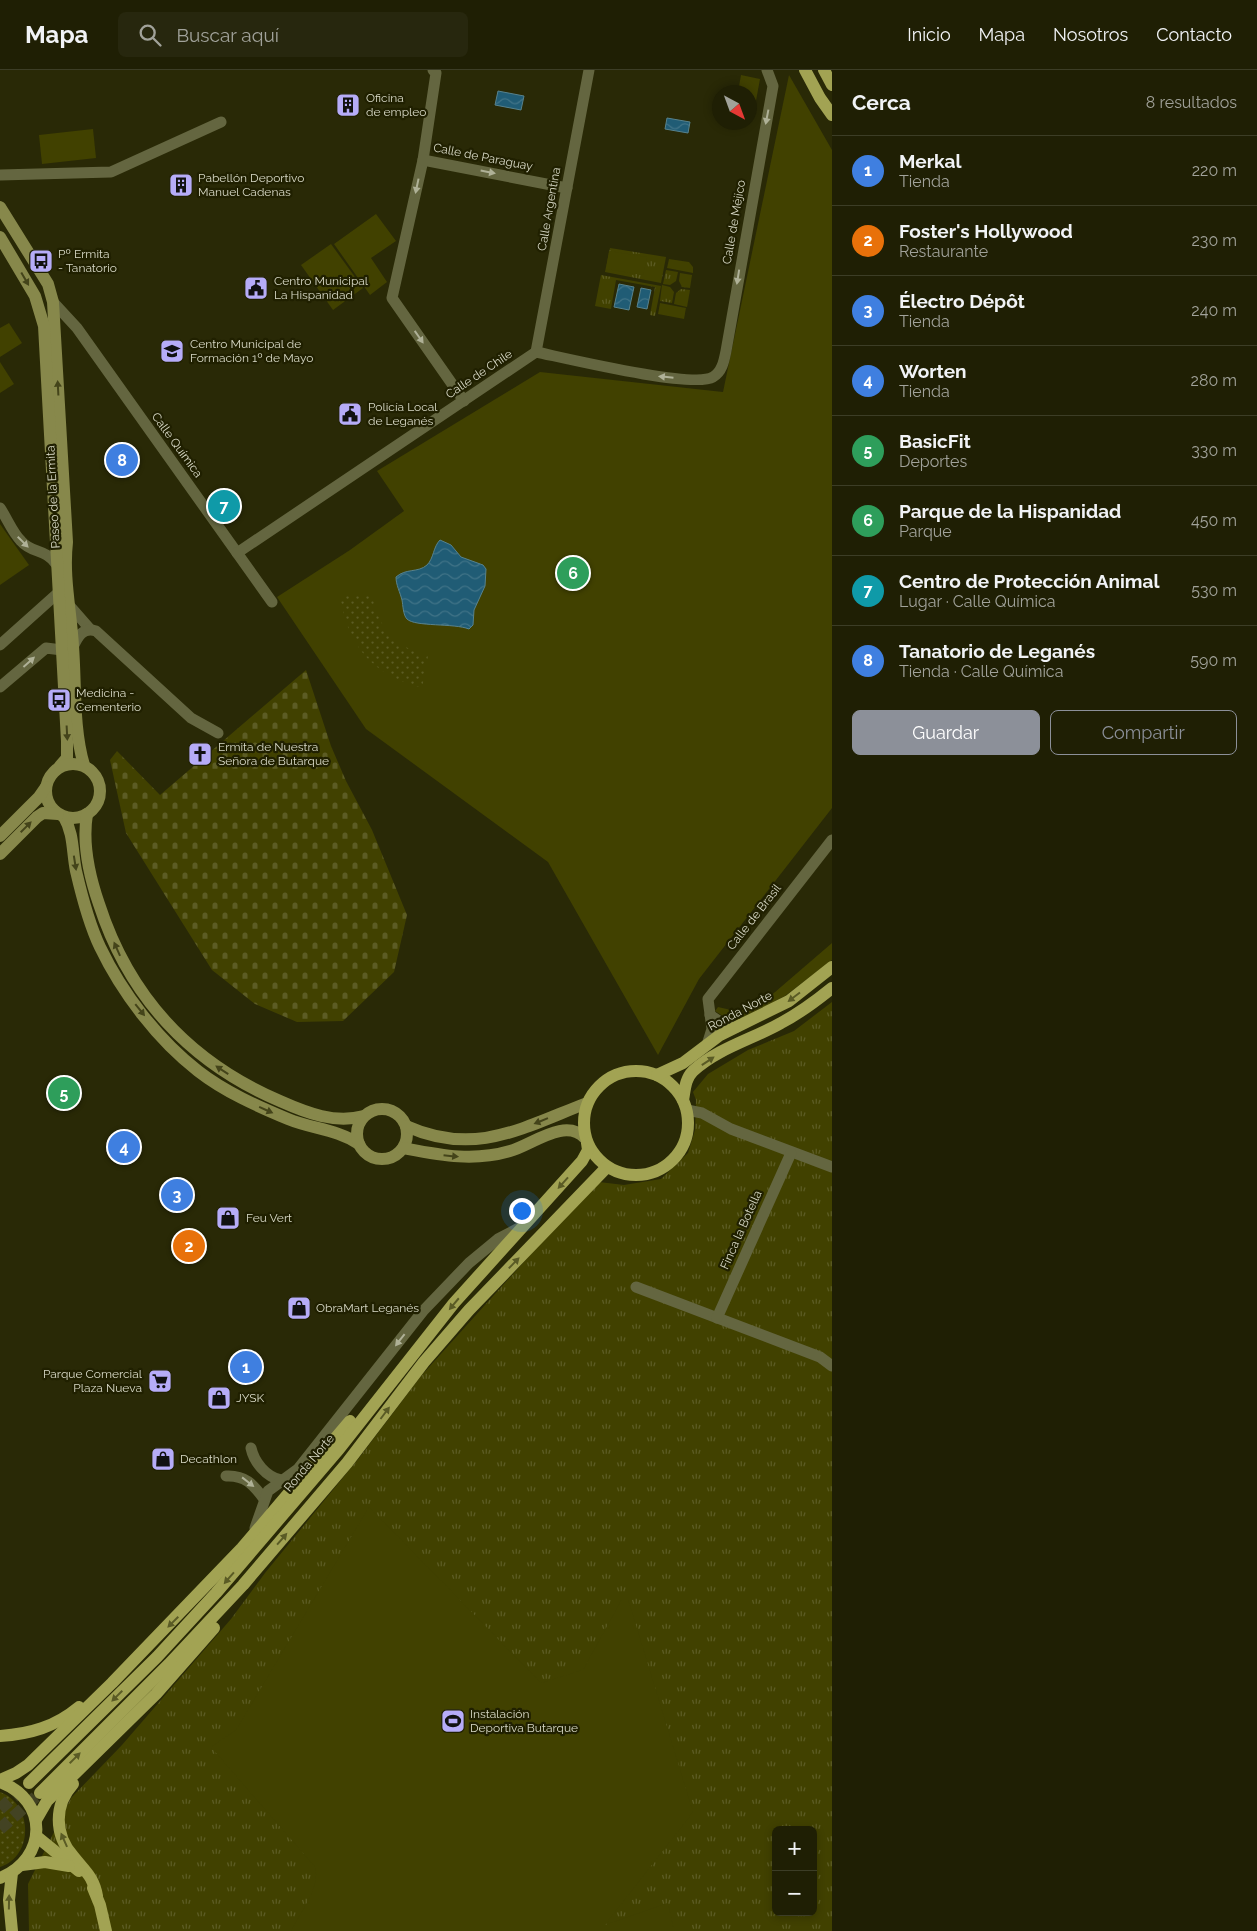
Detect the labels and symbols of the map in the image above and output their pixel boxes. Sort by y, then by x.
north arrow [712,85,757,130]
place label: Oficina de empleo [366,91,427,119]
building icon: Oficina de empleo [335,92,361,118]
one-way arrow [763,109,771,125]
street label: Calle de Paraguay [432,140,534,174]
street label: Calle Argentina [535,166,563,252]
one-way arrow [480,169,496,177]
place label: Pabellón Deportivo Manuel Cadenas [198,171,304,199]
building icon: Pabellón Deportivo Manuel Cadenas [168,172,194,198]
one-way arrow [413,178,421,193]
street label: Calle de Méjico [720,179,748,265]
place label: Pº Ermita - Tanatorio [58,247,117,275]
bus stop icon: Pº Ermita - Tanatorio [28,248,54,274]
one-way arrow [734,269,742,285]
one-way arrow [20,272,29,286]
place label: Centro Municipal La Hispanidad [274,274,369,302]
public building icon: Centro Municipal La Hispanidad [243,275,269,301]
one-way arrow [415,330,424,344]
place label: Centro Municipal de Formación 1º de Mayo [190,337,313,365]
school or university icon: Centro Municipal de Formación 1º de Mayo [159,338,185,364]
street label: Calle de Chile [443,347,515,401]
one-way arrow [658,373,674,381]
one-way arrow [53,379,61,395]
place label: Policía Local de Leganés [368,400,438,428]
public building icon: Policía Local de Leganés [337,401,363,427]
street label: Calle Química [149,410,205,480]
pin: 8 [106,441,138,479]
street label: Paseo de la Ermita [43,445,63,549]
pin: 7 [208,487,240,525]
one-way arrow [17,536,29,548]
pin: 6 [557,554,589,592]
one-way arrow [22,656,35,667]
place label: Medicina - Cementerio [76,686,141,714]
bus stop icon: Medicina - Cementerio [46,687,72,713]
one-way arrow [63,726,71,742]
place label: Ermita de Nuestra Señora de Butarque [218,740,329,768]
church icon: Ermita de Nuestra Señora de Butarque [187,741,213,767]
one-way arrow [20,822,32,834]
one-way arrow [72,856,80,872]
street label: Calle de Brasil [724,881,784,953]
one-way arrow [113,942,121,956]
street label: Ronda Norte [706,988,774,1034]
one-way arrow [787,992,801,1002]
one-way arrow [135,1003,146,1016]
one-way arrow [701,1057,715,1066]
one-way arrow [216,1065,229,1075]
pin: 5 [48,1074,80,1112]
one-way arrow [259,1106,273,1114]
one-way arrow [534,1117,549,1125]
pin: 4 [108,1128,140,1166]
one-way arrow [444,1152,460,1160]
pin: 3 [161,1176,193,1214]
one-way arrow [557,1177,568,1190]
street label: Finca la Botella [717,1188,765,1272]
your location [509,1198,535,1224]
shop icon: Feu Vert [215,1205,241,1231]
place label: Feu Vert [246,1211,292,1225]
pin: 2 [173,1227,205,1265]
one-way arrow [508,1257,520,1269]
shop icon: ObraMart Leganés [286,1295,312,1321]
one-way arrow [448,1297,459,1310]
place label: ObraMart Leganés [316,1301,419,1315]
one-way arrow [394,1333,405,1346]
pin: 1 [230,1348,262,1386]
place label: Parque Comercial Plaza Nueva [43,1367,143,1395]
supermarket icon: Parque Comercial Plaza Nueva [147,1368,173,1394]
shop icon: JYSK [206,1385,232,1411]
place label: JYSK [236,1391,265,1405]
one-way arrow [380,1406,390,1420]
street label: Ronda Norte [281,1432,337,1494]
shop icon: Decathlon [150,1446,176,1472]
place label: Decathlon [180,1452,237,1466]
one-way arrow [241,1477,254,1487]
one-way arrow [277,1532,288,1545]
one-way arrow [223,1572,234,1585]
one-way arrow [167,1616,179,1628]
one-way arrow [111,1690,123,1702]
place label: Instalación Deportiva Butarque [470,1707,578,1735]
sports icon: Instalación Deportiva Butarque [440,1708,466,1734]
one-way arrow [69,1753,81,1765]
one-way arrow [59,1833,67,1847]
one-way arrow [5,1894,13,1910]

